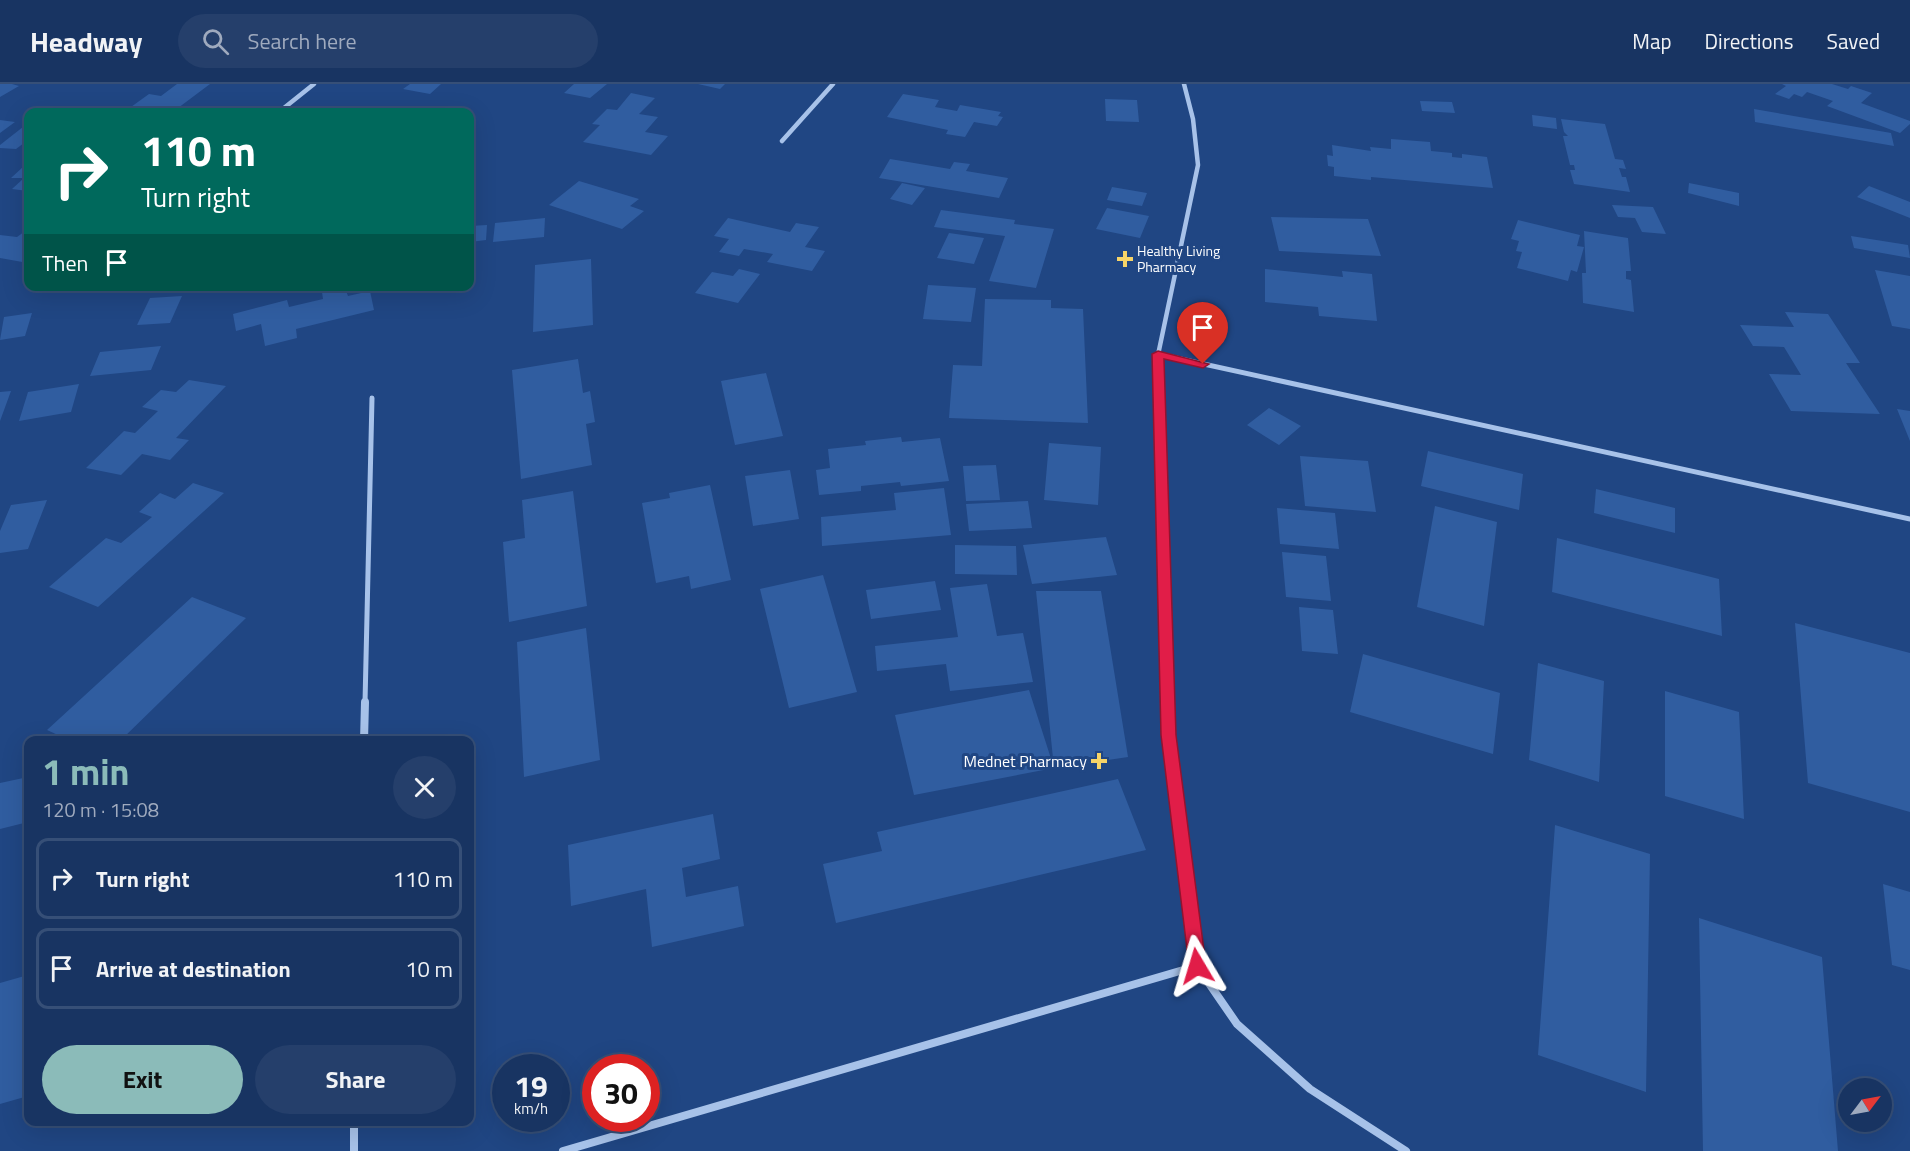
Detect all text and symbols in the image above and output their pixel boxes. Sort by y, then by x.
search box [178,14,598,68]
text: Headway [30,20,142,63]
text: Search here [247,24,357,58]
icon: search [199,25,232,58]
text: Map [1632,25,1672,57]
text: Directions [1705,25,1794,57]
text: Saved [1827,25,1880,57]
text: 110 m [141,118,256,182]
icon: right [42,132,120,210]
text: Turn right [141,176,250,217]
place label: Healthy Living Pharmacy [1137,240,1220,277]
text: Then [42,246,88,280]
icon: arrive [100,246,133,279]
marker: Healthy Living Pharmacy [1118,252,1132,266]
pin [1177,302,1228,364]
icon: arrive [1186,311,1219,344]
text: 1 min [42,744,129,799]
place label: Mednet Pharmacy [964,749,1087,773]
marker: Mednet Pharmacy [1092,754,1106,768]
button: close [393,756,456,819]
text: 120 m · 15:08 [42,794,159,825]
icon: right [45,862,78,895]
text: Turn right [96,862,190,896]
text: 110 m [393,862,453,896]
position arrow [1165,934,1229,998]
icon: arrive [45,952,78,985]
text: Arrive at destination [96,952,291,986]
text: 10 m [405,952,453,986]
button: Exit [42,1045,243,1114]
button: Share [255,1045,456,1114]
speed limit sign: 30 [582,1054,660,1132]
text: 19 [514,1063,548,1109]
north arrow [1838,1078,1892,1132]
map controls [1838,1078,1892,1132]
text: km/h [514,1097,548,1120]

